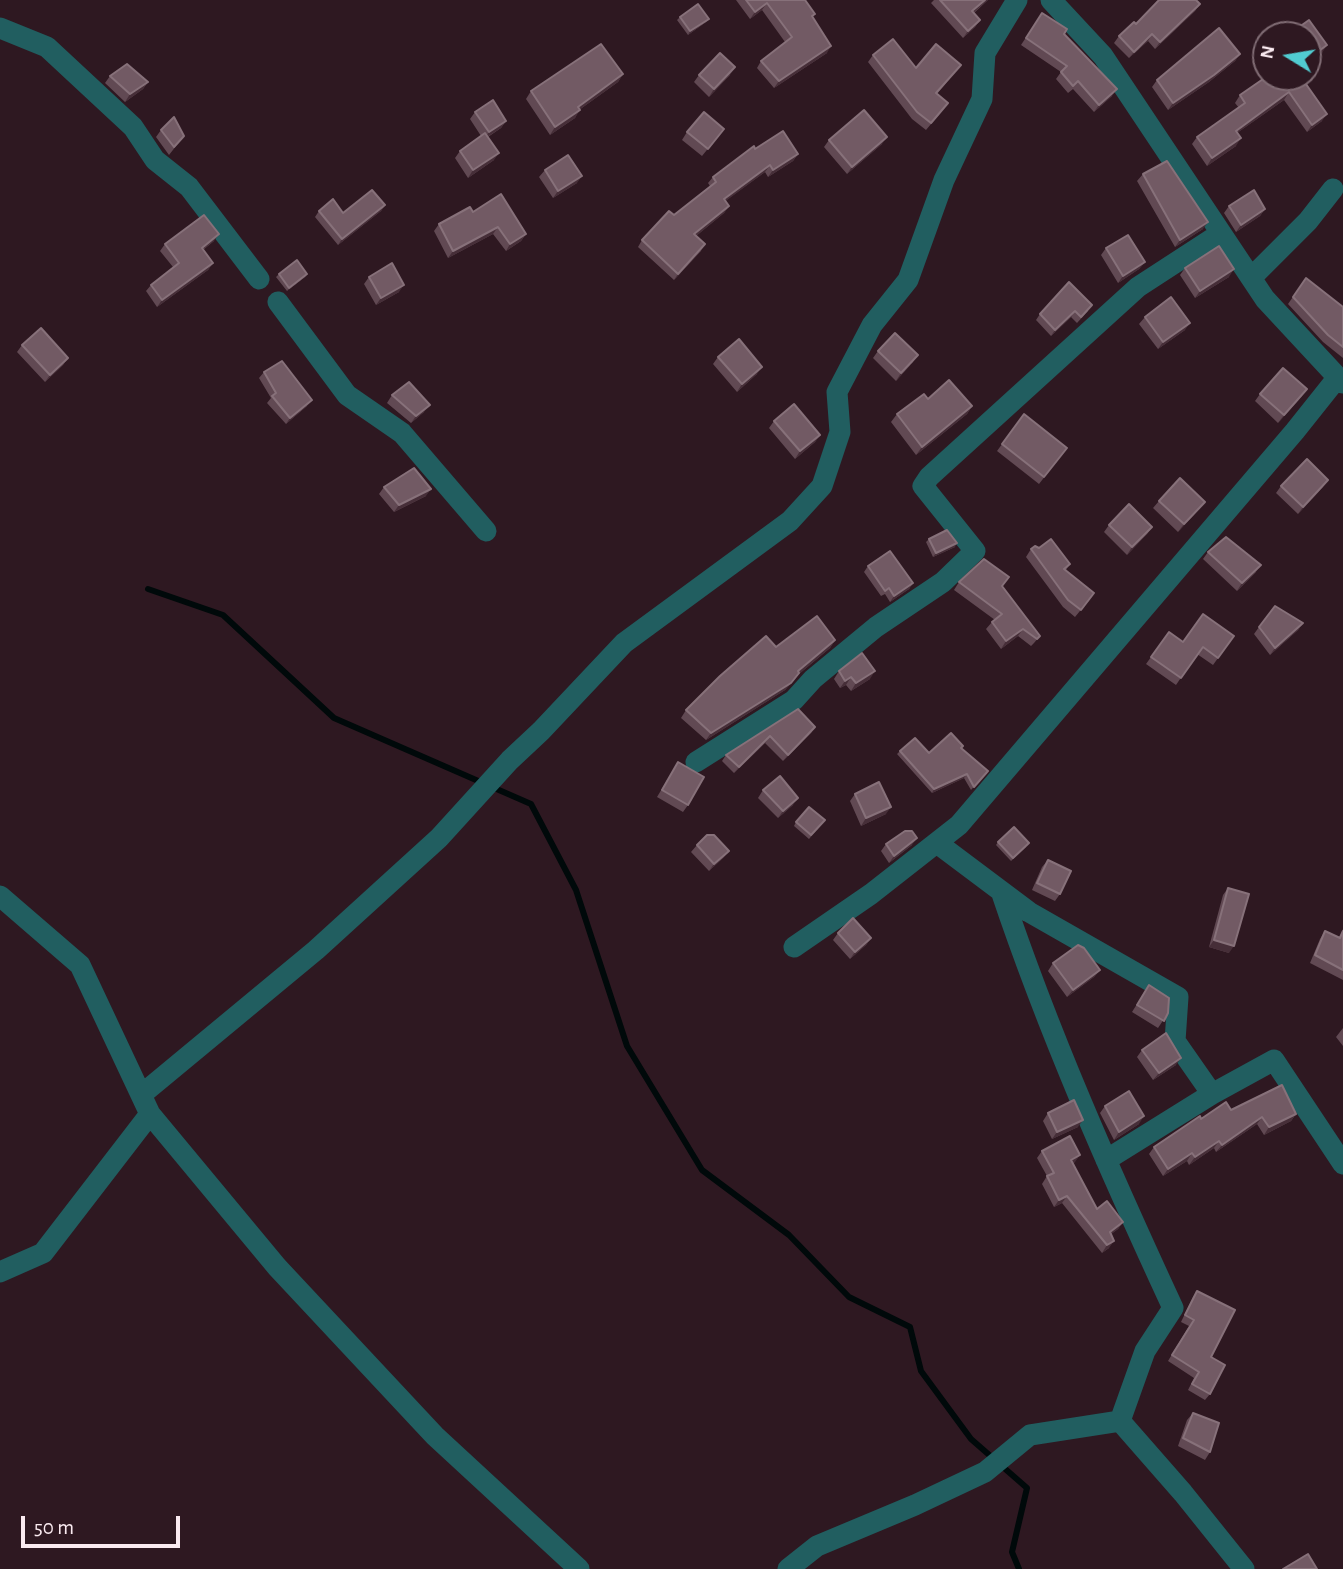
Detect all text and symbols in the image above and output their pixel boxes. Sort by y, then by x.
north arrow [1252,21,1322,91]
text: N [1257,44,1278,61]
scale bar [24,1502,184,1546]
text: 50 m [34,1517,74,1538]

